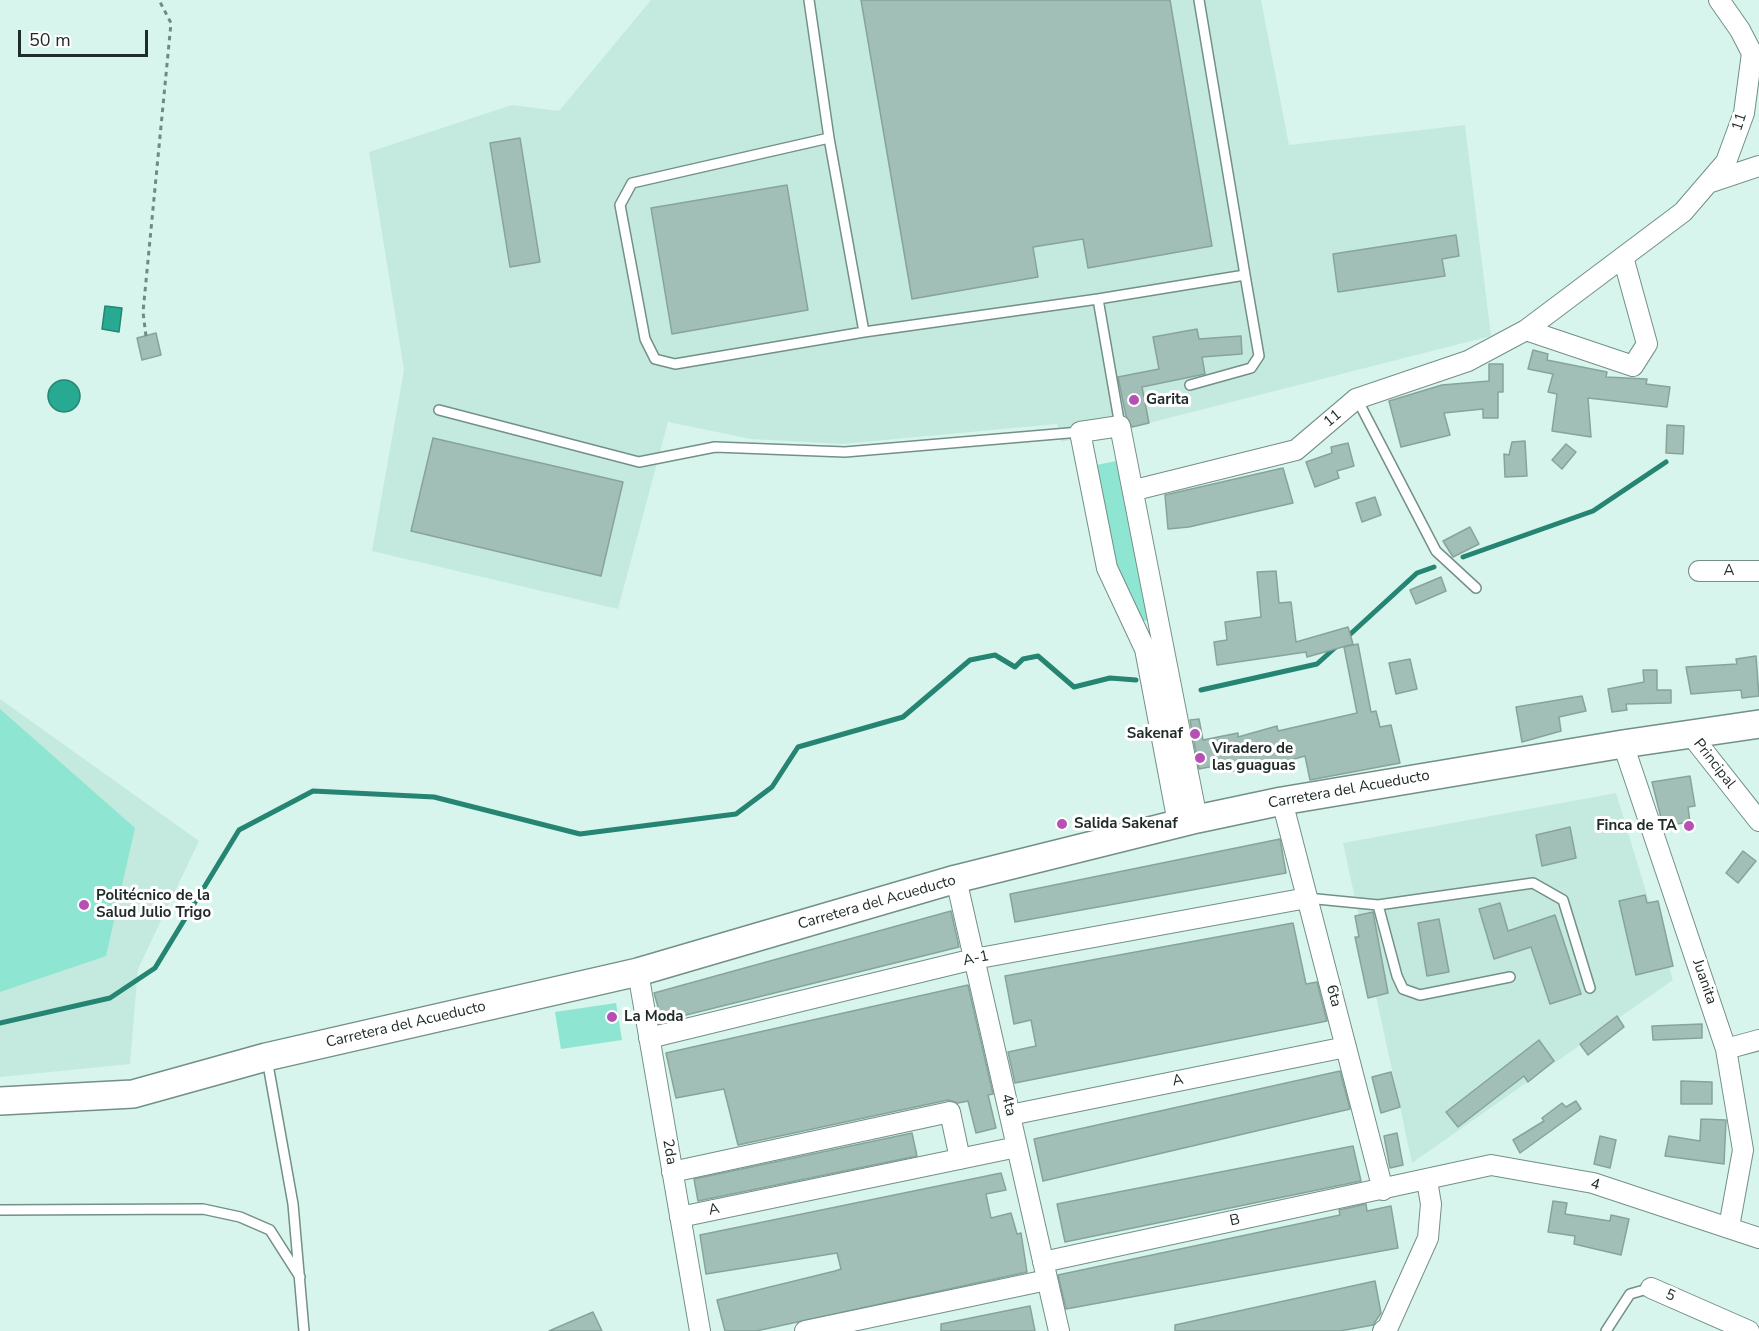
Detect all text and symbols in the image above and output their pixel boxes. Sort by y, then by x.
scale bar [21,18,152,56]
text: 50 m [29,28,71,52]
street label: 11 [1729,111,1751,133]
place label: Garita [1146,391,1189,409]
marker: Garita [1127,393,1141,407]
street label: 11 [1320,406,1346,432]
street label: A [1724,562,1734,580]
place label: Sakenaf [1127,725,1183,743]
marker: Sakenaf [1188,727,1202,741]
street label: Principal [1689,735,1739,793]
place label: Viradero de las guaguas [1212,740,1296,775]
marker: Viradero de las guaguas [1193,751,1207,765]
street label: Carretera del Acueducto [1267,767,1431,813]
place label: Salida Sakenaf [1074,815,1178,833]
marker: Salida Sakenaf [1055,817,1069,831]
place label: Finca de TA [1596,817,1677,835]
marker: Finca de TA [1682,819,1696,833]
street label: Carretera del Acueducto [796,872,958,934]
place label: Politécnico de la Salud Julio Trigo [96,887,211,922]
marker: Politécnico de la Salud Julio Trigo [77,898,91,912]
street label: A-1 [961,947,991,971]
street label: Juanita [1688,957,1720,1007]
street label: 6ta [1321,983,1345,1009]
street label: Carretera del Acueducto [324,998,488,1052]
place label: La Moda [624,1008,684,1026]
marker: La Moda [605,1010,619,1024]
street label: A [1171,1071,1185,1091]
street label: 4ta [997,1092,1019,1118]
street label: 2da [658,1138,680,1166]
street label: 4 [1588,1175,1602,1195]
street label: A [707,1200,721,1220]
street label: B [1228,1211,1242,1231]
street label: 5 [1662,1286,1678,1306]

